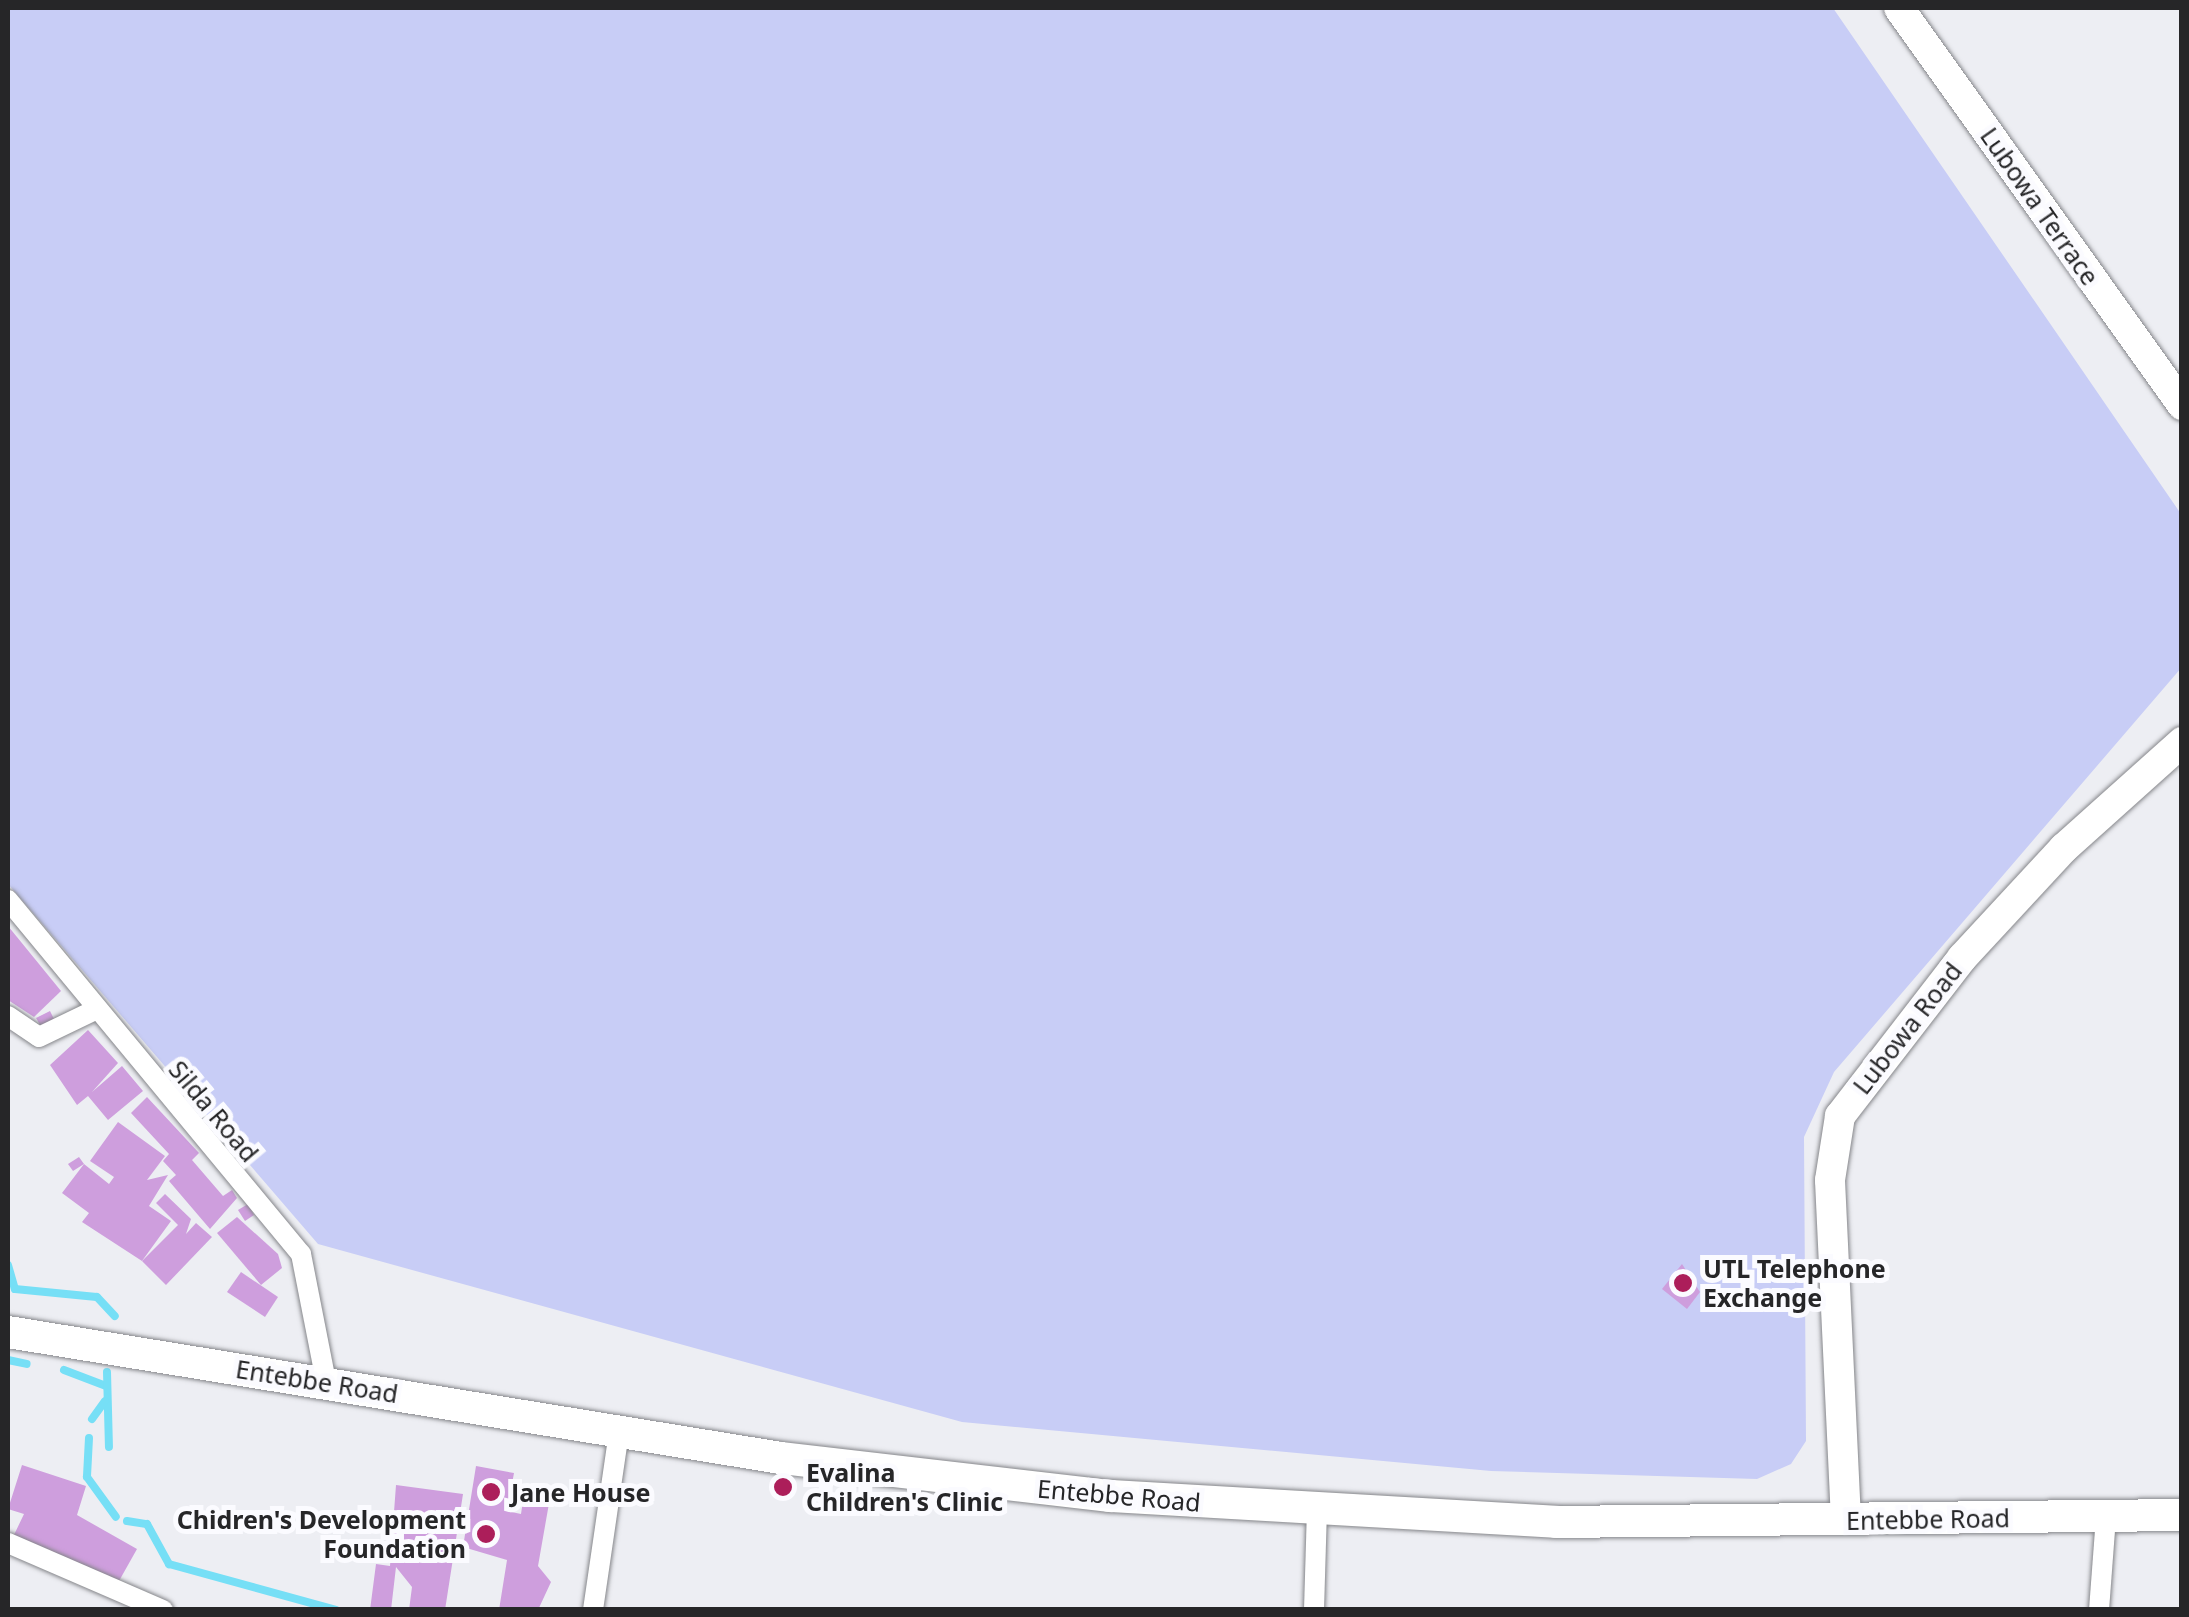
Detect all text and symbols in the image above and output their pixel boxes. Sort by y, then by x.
street label: Lubowa Terrace [1975,122,2105,290]
street label: Lubowa Road [1846,956,1968,1100]
street label: Silda Road [163,1054,265,1168]
place label: UTL Telephone Exchange [1703,1254,1886,1313]
marker: UTL Telephone Exchange [1672,1272,1694,1294]
street label: Entebbe Road [234,1353,400,1409]
place label: Evalina Children's Clinic [806,1458,1003,1517]
street label: Entebbe Road [1036,1473,1202,1517]
marker: Evalina Children's Clinic [770,1474,796,1500]
place label: Jane House [511,1477,650,1507]
marker: Jane House [480,1481,502,1503]
street label: Entebbe Road [1846,1503,2010,1535]
place label: Chidren's Development Foundation [177,1505,466,1564]
marker: Chidren's Development Foundation [475,1523,497,1545]

